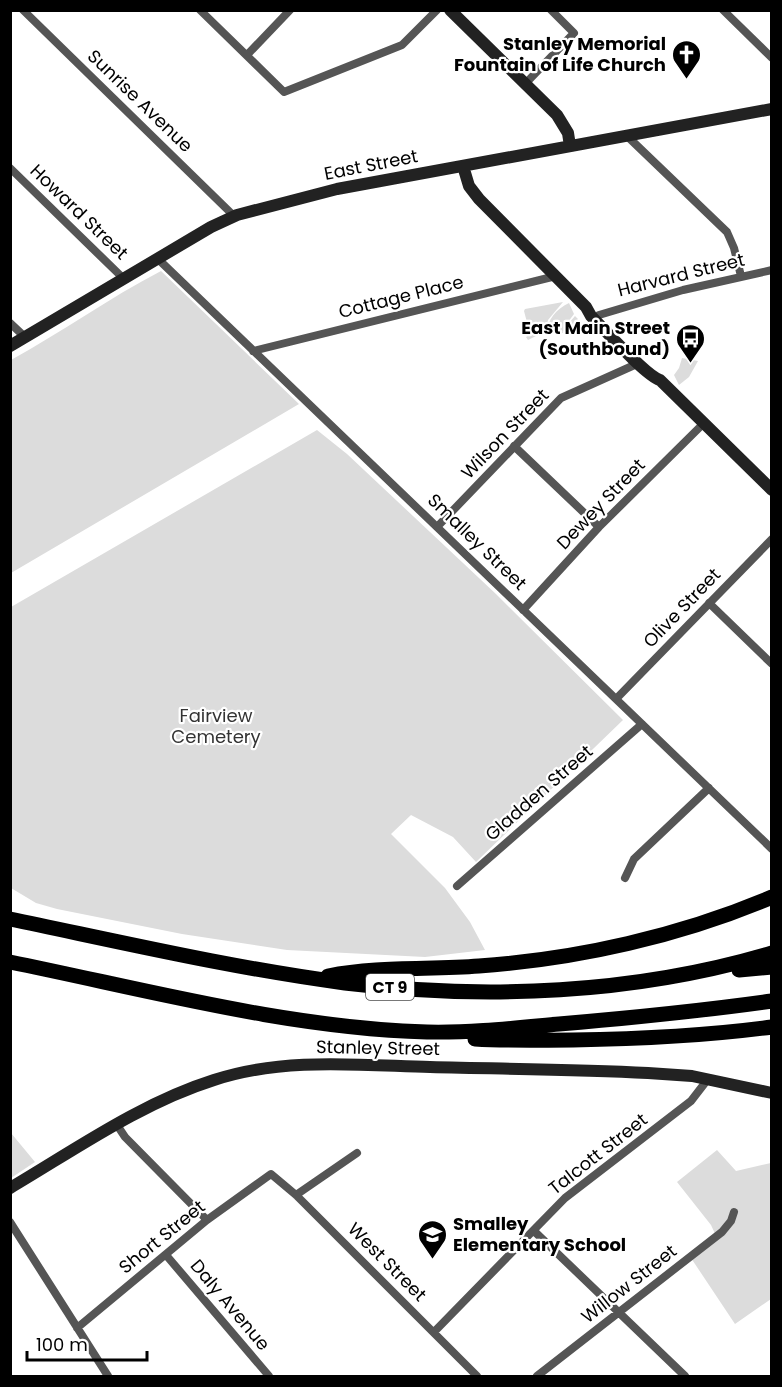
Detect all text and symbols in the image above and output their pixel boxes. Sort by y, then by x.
place label: Stanley Memorial Fountain of Life Church [454,31,666,77]
church icon: Stanley Memorial Fountain of Life Church [671,38,703,80]
street label: Sunrise Avenue [82,44,199,157]
street label: East Street [322,143,420,186]
street label: Howard Street [25,158,134,265]
street label: Harvard Street [615,247,747,302]
street label: Cottage Place [336,269,466,324]
place label: East Main Street (Southbound) [521,315,670,361]
bus stop icon: East Main Street (Southbound) [675,322,707,364]
street label: Wilson Street [455,383,554,484]
street label: Dewey Street [551,453,650,555]
street label: Smalley Street [422,488,532,595]
street label: Olive Street [637,562,726,653]
park label: Fairview Cemetery [171,703,261,749]
street label: Gladden Street [479,739,598,846]
road number: CT 9 [366,974,414,1000]
street label: Stanley Street [316,1034,440,1061]
street label: Talcott Street [543,1107,652,1200]
street label: Short Street [113,1194,210,1279]
place label: Smalley Elementary School [453,1211,626,1257]
street label: West Street [342,1217,432,1307]
school or university icon: Smalley Elementary School [416,1218,448,1260]
street label: Willow Street [576,1238,682,1329]
street label: Daly Avenue [185,1254,276,1356]
scale bar [27,1324,147,1362]
text: 100 m [36,1332,88,1357]

